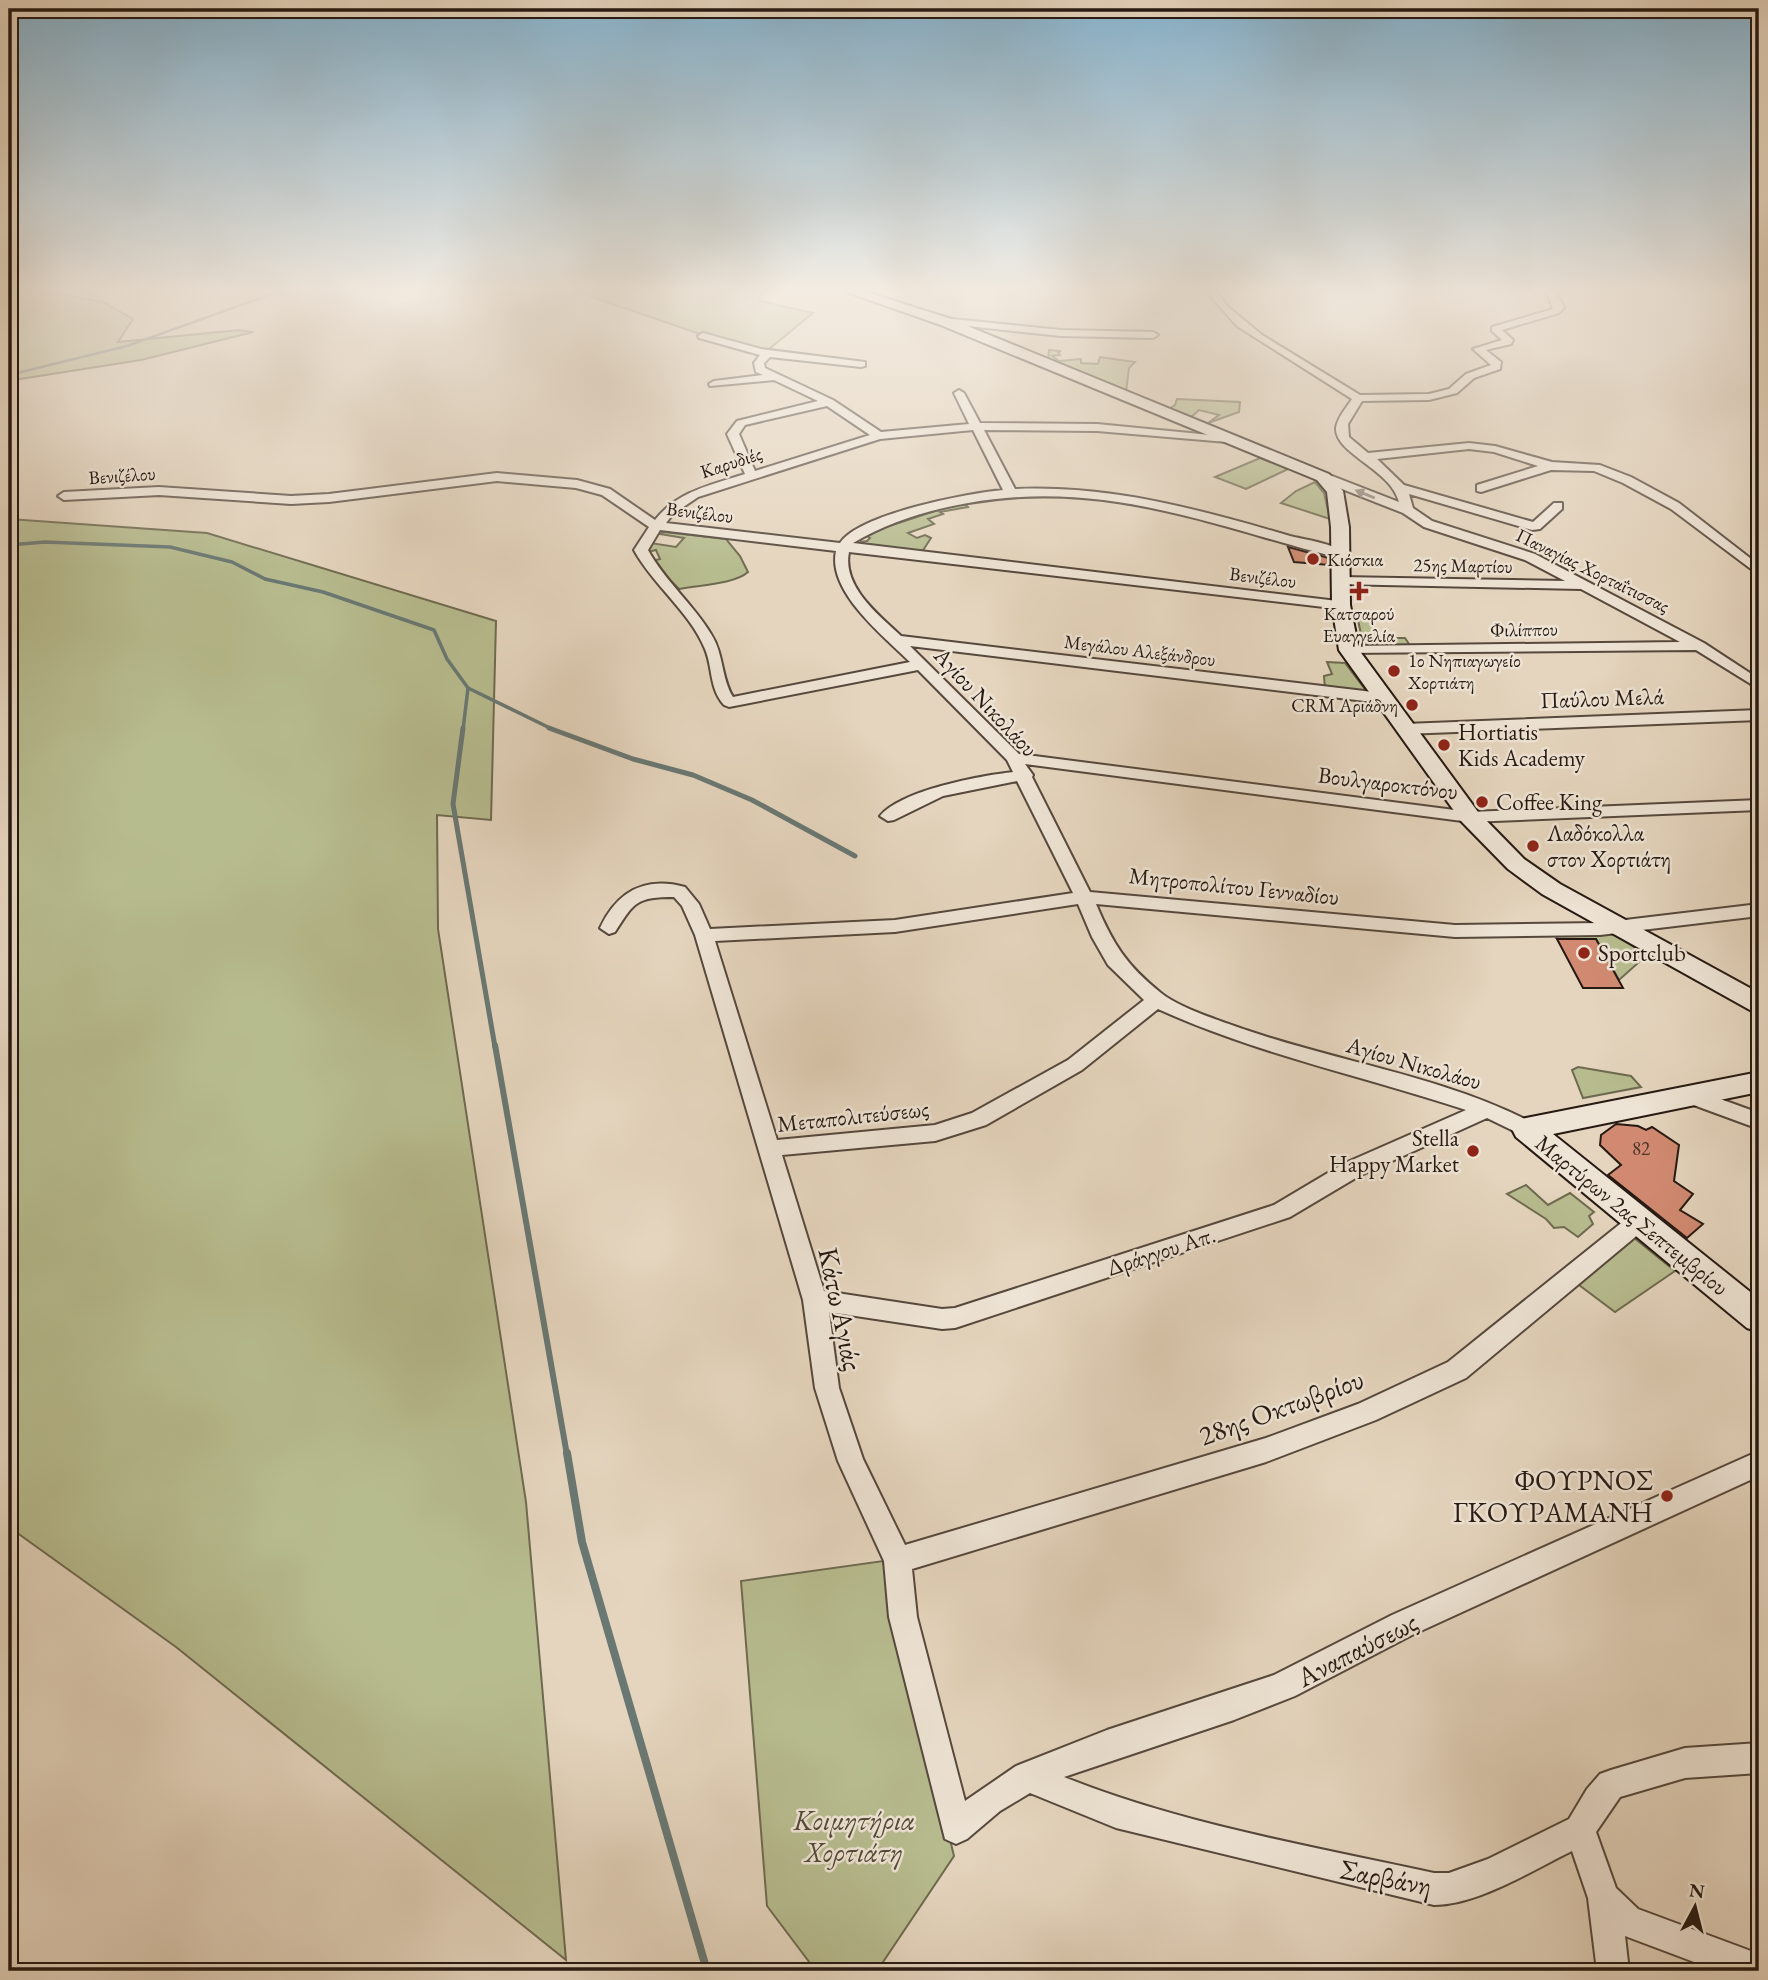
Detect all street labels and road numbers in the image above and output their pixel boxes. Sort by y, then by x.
street label: Καρυδιές [697,441,765,484]
street label: Βενιζέλου [88,461,156,490]
street label: Βενιζέλου [665,496,735,529]
street label: Παναγίας Χορταΐτισσας [1512,522,1674,618]
street label: 25ης Μαρτίου [1413,552,1513,579]
street label: Βενιζέλου [1228,561,1298,594]
street label: Φιλίππου [1490,616,1558,643]
street label: Μεγάλου Αλεξάνδρου [1063,629,1217,672]
street label: Αγίου Νικολάου [927,640,1044,763]
street label: Παύλου Μελά [1540,681,1665,715]
street label: Βουλγαροκτόνου [1316,760,1460,806]
street label: Μητροπολίτου Γενναδίου [1128,860,1340,912]
street label: Αγίου Νικολάου [1342,1029,1485,1097]
street label: Μεταπολιτεύσεως [776,1093,930,1139]
street label: Μαρτύρων 2ας Σεπτεμβρίου [1529,1128,1735,1302]
street label: Δράγγου Απ. [1103,1219,1219,1283]
street label: Κάτω Αγιάς [810,1244,872,1374]
street label: 28ης Οκτωβρίου [1194,1361,1368,1453]
street label: Αναπαύσεως [1290,1603,1423,1695]
street label: Σαρβάνη [1337,1850,1435,1904]

